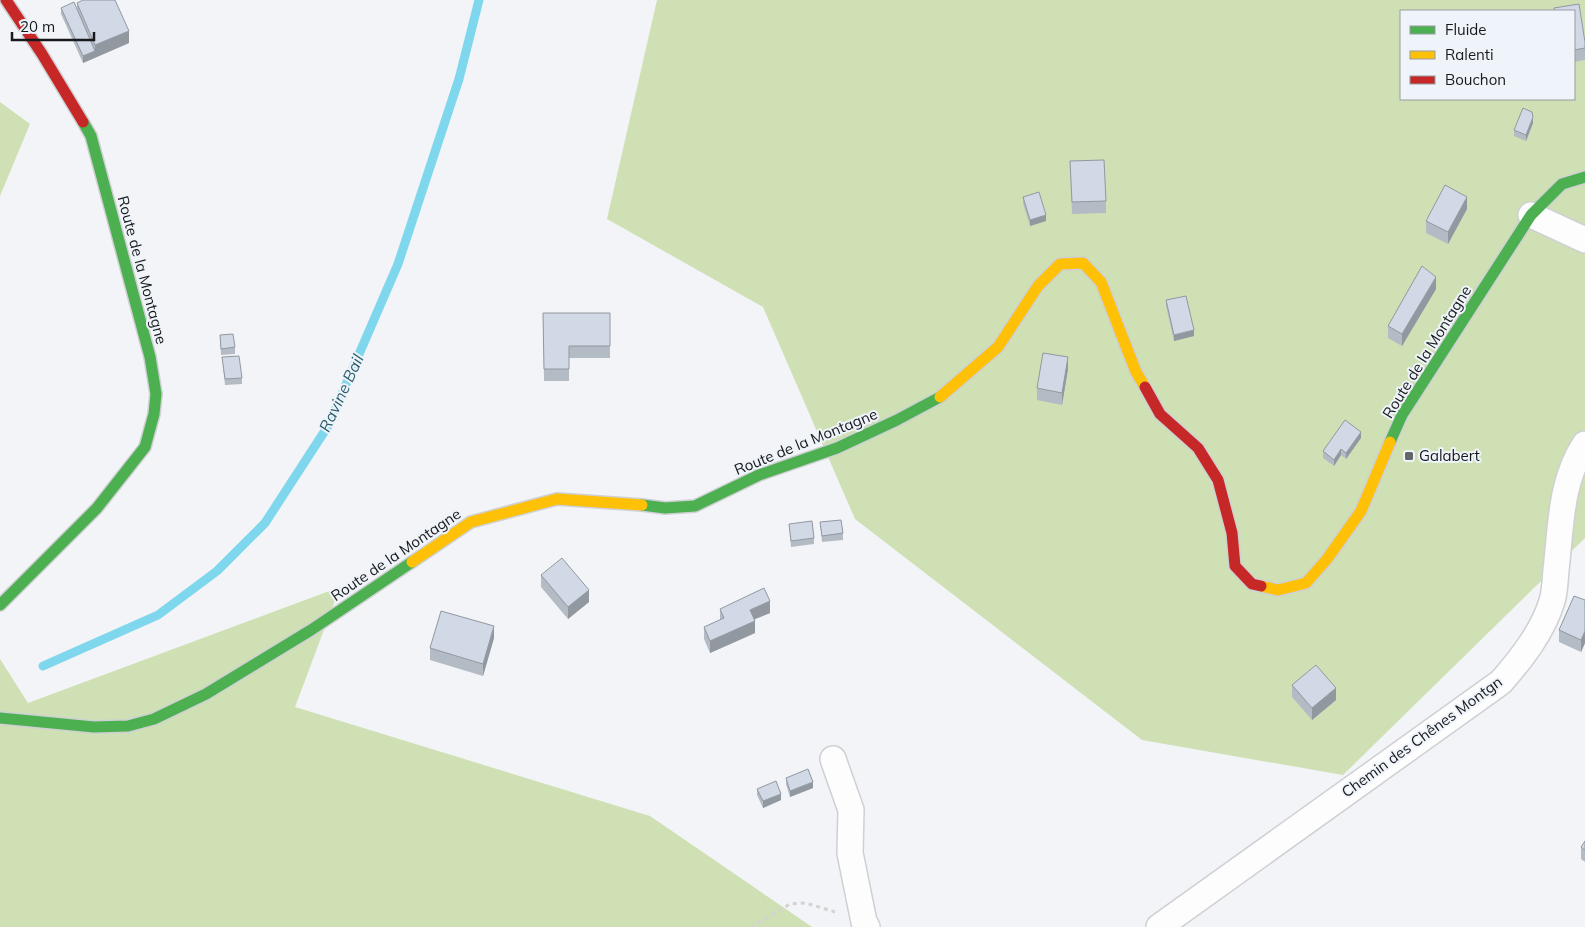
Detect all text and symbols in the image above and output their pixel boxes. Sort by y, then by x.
scale bar [12,10,95,42]
legend [1400,10,1575,100]
text: 20 m [20,17,55,36]
text: Fluide [1445,20,1486,39]
text: Ralenti [1445,45,1494,64]
text: Bouchon [1445,70,1506,89]
street label: Route de la Montagne [114,194,171,346]
street label: Route de la Montagne [1378,282,1475,422]
water label: Ravine Bail [314,351,368,435]
street label: Route de la Montagne [731,404,880,479]
place label: Galabert [1419,446,1480,465]
marker: Galabert [1403,450,1415,462]
street label: Route de la Montagne [327,504,464,605]
street label: Chemin des Chênes Montgn [1338,672,1506,801]

